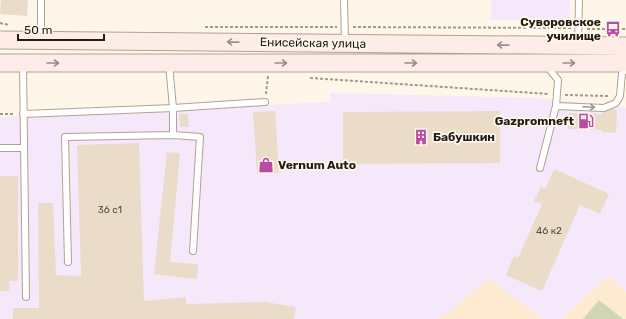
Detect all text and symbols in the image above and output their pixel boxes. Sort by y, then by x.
place label: Суворовское училище [520,15,601,43]
scale bar [18,16,104,42]
bus stop icon: Суворовское училище [604,20,622,38]
text: 50 m [24,23,52,37]
street label: Енисейская улица [260,35,366,51]
one-way arrow [227,39,240,46]
one-way arrow [497,41,510,49]
one-way arrow [46,59,59,67]
one-way arrow [274,59,287,67]
one-way arrow [404,59,417,67]
one-way arrow [562,59,575,67]
one-way arrow [582,104,595,111]
fuel station icon: Gazpromneft [577,112,595,130]
place label: Gazpromneft [495,114,574,128]
building icon: Бабушкин [412,128,430,146]
place label: Бабушкин [433,130,495,144]
shop icon: Vernum Auto [257,156,275,174]
place label: Vernum Auto [278,158,356,172]
house number: 36 с1 [98,204,122,216]
house number: 46 к2 [536,225,562,237]

